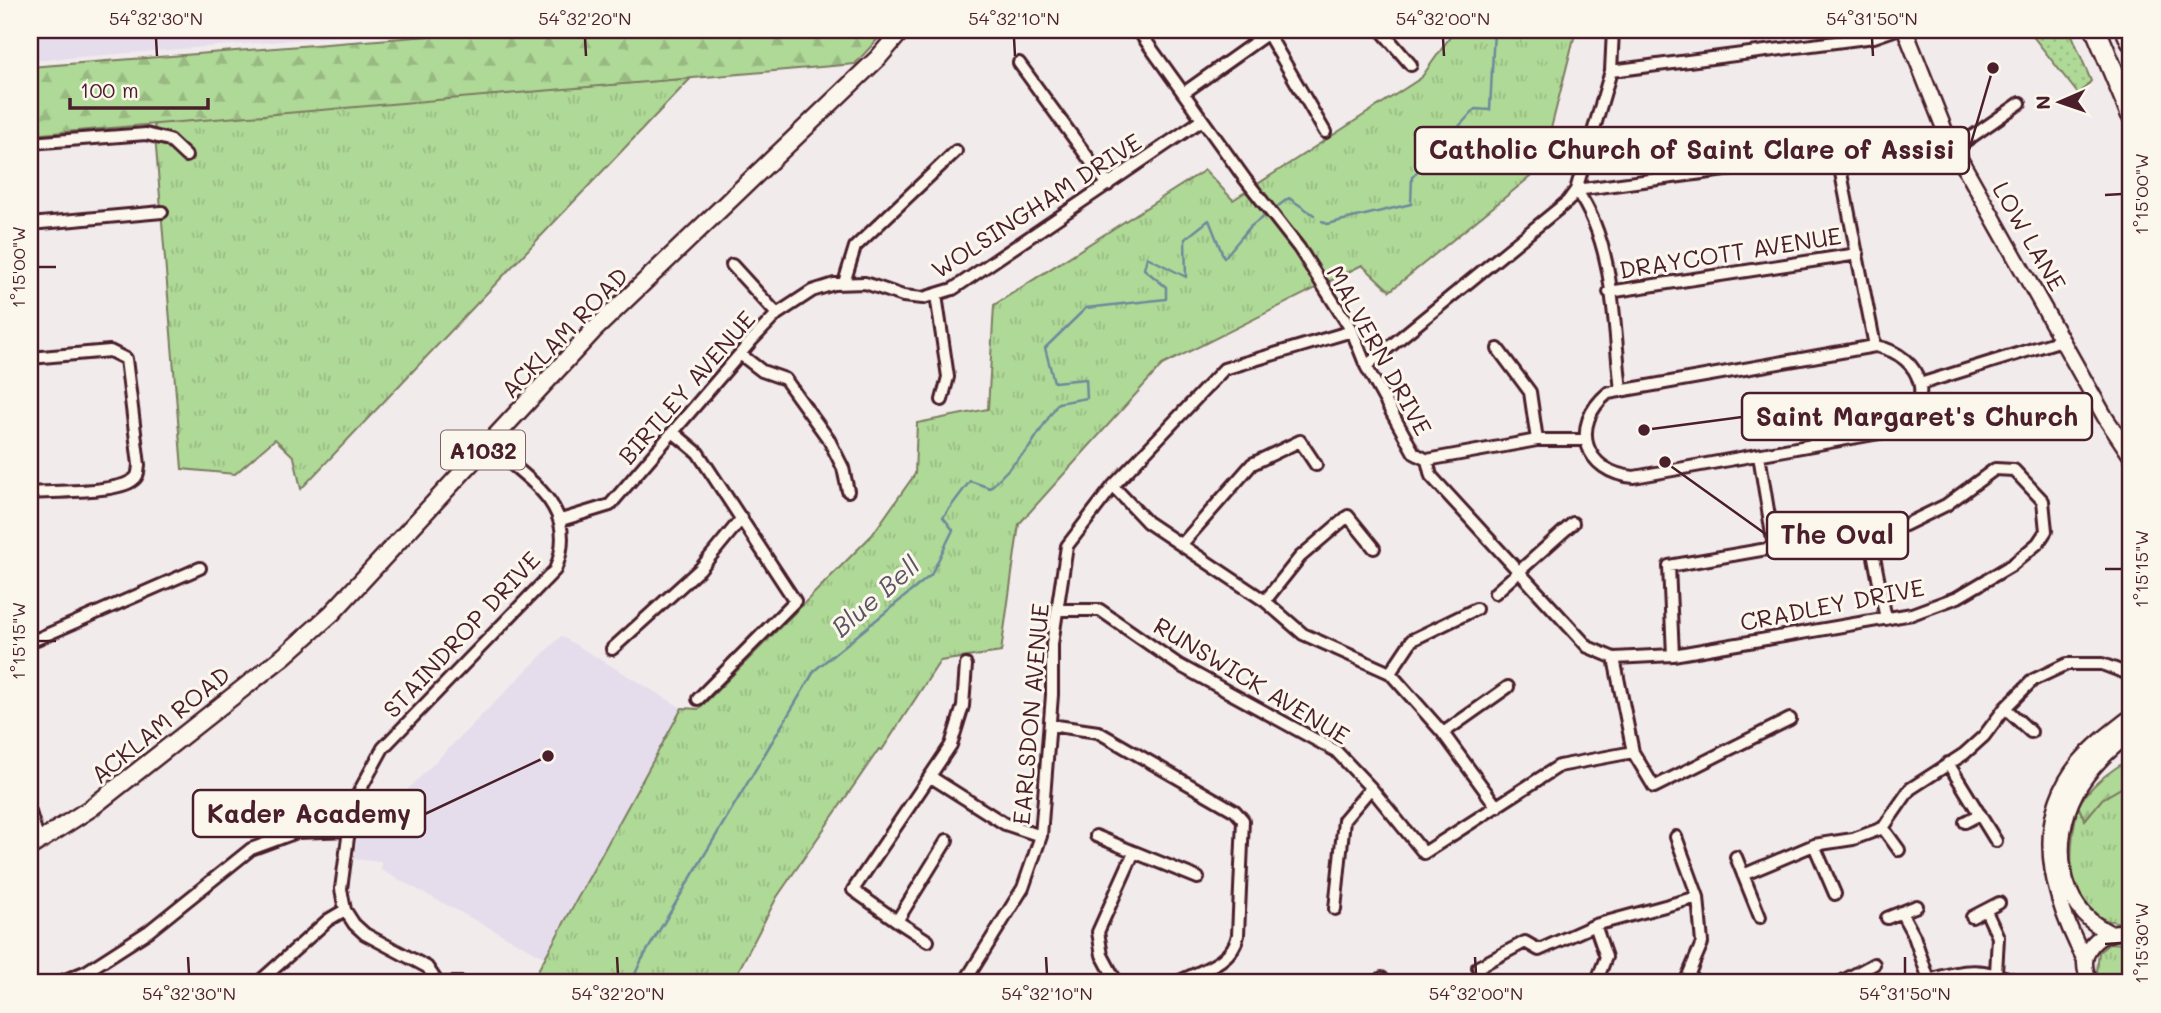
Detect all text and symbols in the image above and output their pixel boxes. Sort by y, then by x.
text: 54°32'30"N [109,6,203,30]
text: 54°32'20"N [538,6,632,30]
text: 54°32'10"N [968,6,1060,30]
text: 54°32'00"N [1396,6,1490,30]
text: 54°31'50"N [1826,6,1918,30]
scale bar [70,66,208,110]
north arrow [2024,66,2094,136]
text: 100 m [80,76,139,103]
text: N [2030,95,2055,110]
street label: WOLSINGHAM DRIVE [925,125,1147,285]
callout: Catholic Church of Saint Clare of Assisi [1415,127,1969,174]
text: Catholic Church of Saint Clare of Assisi [1429,132,1955,166]
text: 1°15'00"W [2129,153,2153,235]
street label: LOW LANE [1986,176,2074,296]
street label: DRAYCOTT AVENUE [1617,219,1843,285]
text: 1°15'00"W [6,226,30,308]
street label: MALVERN DRIVE [1320,259,1440,441]
street label: ACKLAM ROAD [494,260,634,404]
street label: BIRTLEY AVENUE [611,304,761,470]
callout: Saint Margaret's Church [1742,393,2092,440]
text: Saint Margaret's Church [1756,399,2078,433]
road number: A1032 [441,431,525,470]
callout: The Oval [1767,512,1908,559]
text: The Oval [1780,517,1894,551]
text: 1°15'15"W [2129,530,2153,608]
street label: STAINDROP DRIVE [376,544,546,724]
water label: Blue Bell [824,548,927,644]
street label: CRADLEY DRIVE [1737,571,1927,637]
text: 1°15'15"W [6,602,30,680]
street label: EARLSDON AVENUE [1005,602,1055,826]
street label: RUNSWICK AVENUE [1148,609,1356,751]
street label: ACKLAM ROAD [84,658,236,790]
callout: Kader Academy [193,790,425,837]
text: Kader Academy [207,796,411,830]
text: 1°15'30"W [2129,902,2153,984]
text: 54°32'30"N [142,981,236,1005]
text: 54°32'20"N [571,981,665,1005]
text: 54°32'10"N [1001,981,1093,1005]
text: 54°32'00"N [1429,981,1523,1005]
text: 54°31'50"N [1859,981,1951,1005]

